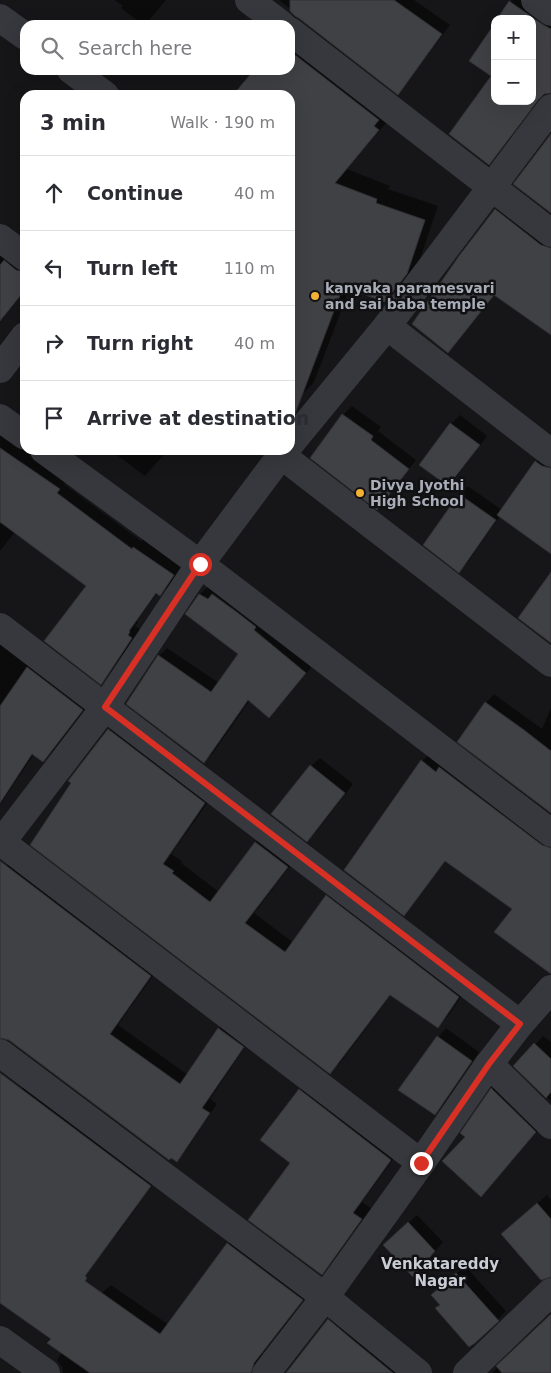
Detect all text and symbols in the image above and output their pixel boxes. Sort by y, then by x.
map controls [491,15,536,105]
button: + [491,15,536,60]
search box [20,20,295,75]
icon: search [38,34,66,62]
text: Search here [78,37,192,59]
button: − [491,60,536,105]
text: 3 min [40,111,106,135]
text: Walk · 190 m [170,113,275,132]
icon: ahead [40,179,68,207]
text: Continue [87,182,183,204]
text: 40 m [234,184,275,203]
icon: left [40,254,68,282]
text: Turn left [87,257,178,279]
text: 110 m [224,259,275,278]
place label: kanyaka paramesvari and sai baba temple [325,280,494,312]
marker: kanyaka paramesvari and sai baba temple [309,290,321,302]
icon: right [40,329,68,357]
text: Turn right [87,332,193,354]
text: 40 m [234,334,275,353]
icon: arrive [40,404,68,432]
text: Arrive at destination [87,407,309,429]
place label: Divya Jyothi High School [370,477,464,509]
marker: Divya Jyothi High School [354,487,366,499]
route start [189,553,212,576]
route end [410,1152,433,1175]
district label: Venkatareddy Nagar [381,1255,499,1290]

